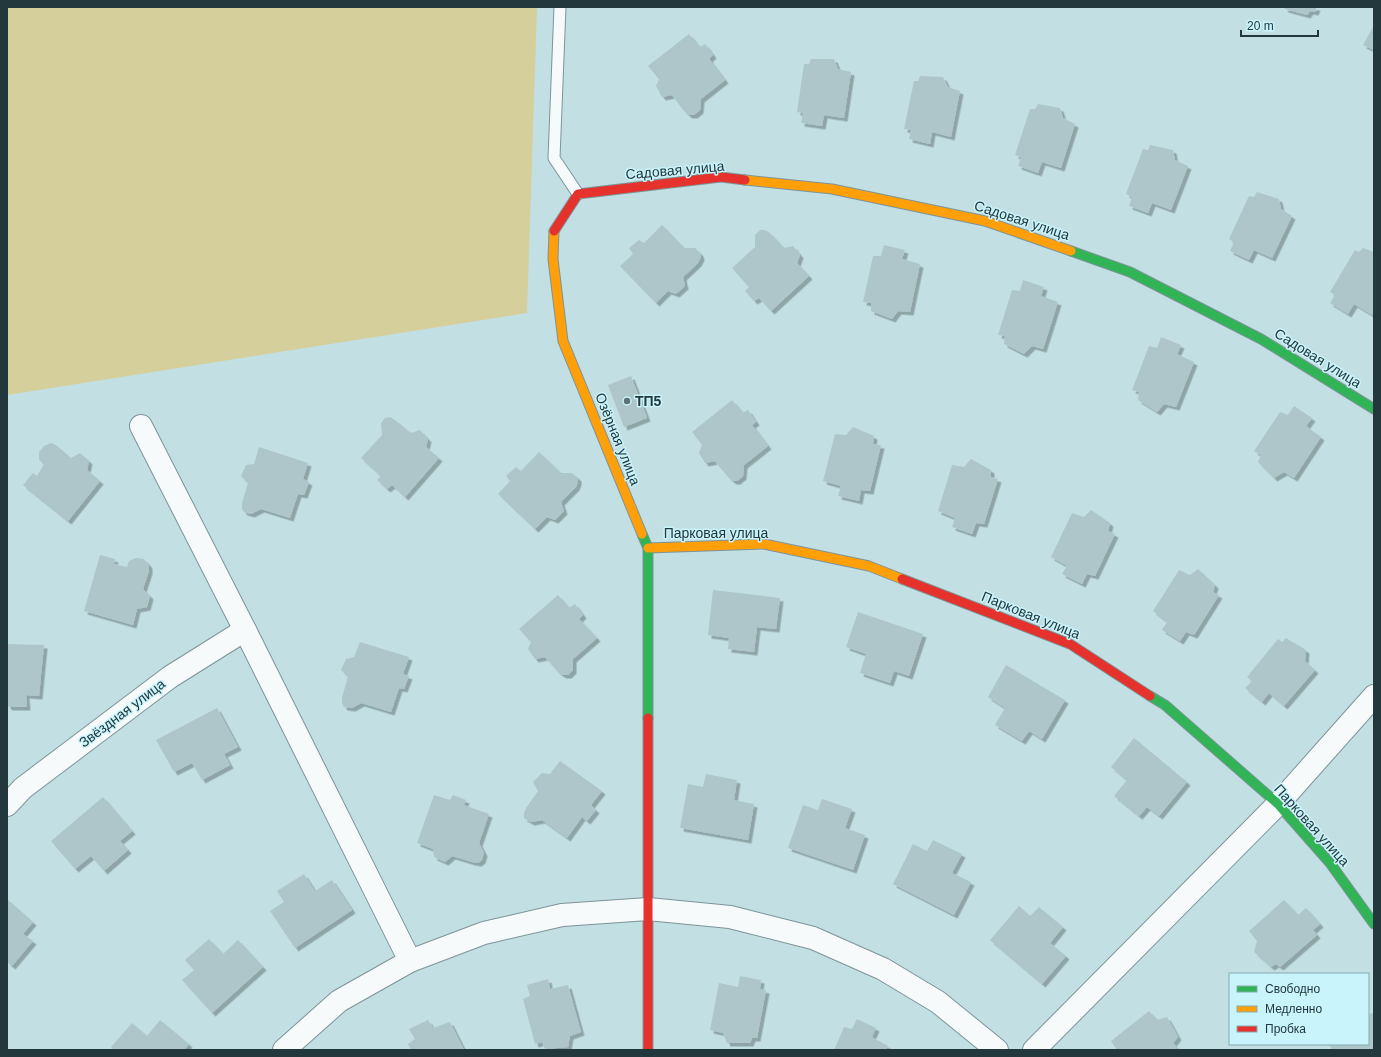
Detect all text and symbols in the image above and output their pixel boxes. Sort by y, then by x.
scale bar [1241,12,1318,38]
text: 20 m [1247,19,1274,33]
street label: Садовая улица [625,158,725,182]
street label: Садовая улица [972,197,1072,243]
street label: Садовая улица [1272,325,1364,391]
street label: Озёрная улица [592,390,644,488]
place label: ТП5 [635,393,662,409]
marker: ТП5 [622,396,632,406]
street label: Парковая улица [664,525,769,541]
street label: Парковая улица [979,588,1083,642]
street label: Звёздная улица [76,675,168,751]
street label: Парковая улица [1271,781,1353,869]
legend [1229,973,1369,1045]
text: Свободно [1265,982,1320,996]
text: Медленно [1265,1002,1322,1016]
text: Пробка [1265,1022,1306,1036]

